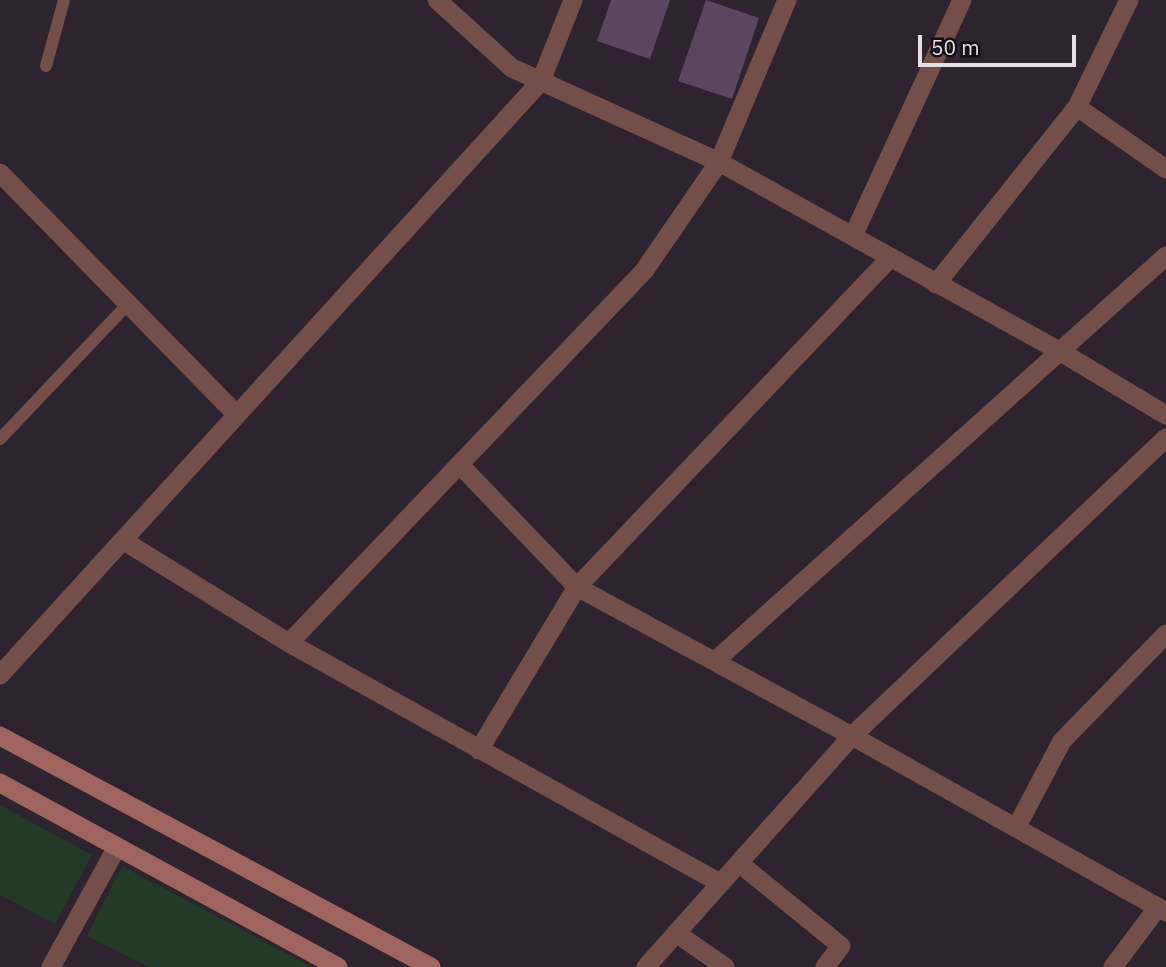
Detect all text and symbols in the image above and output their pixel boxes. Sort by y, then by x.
scale bar [921,21,1078,65]
text: 50 m [931,33,980,61]

